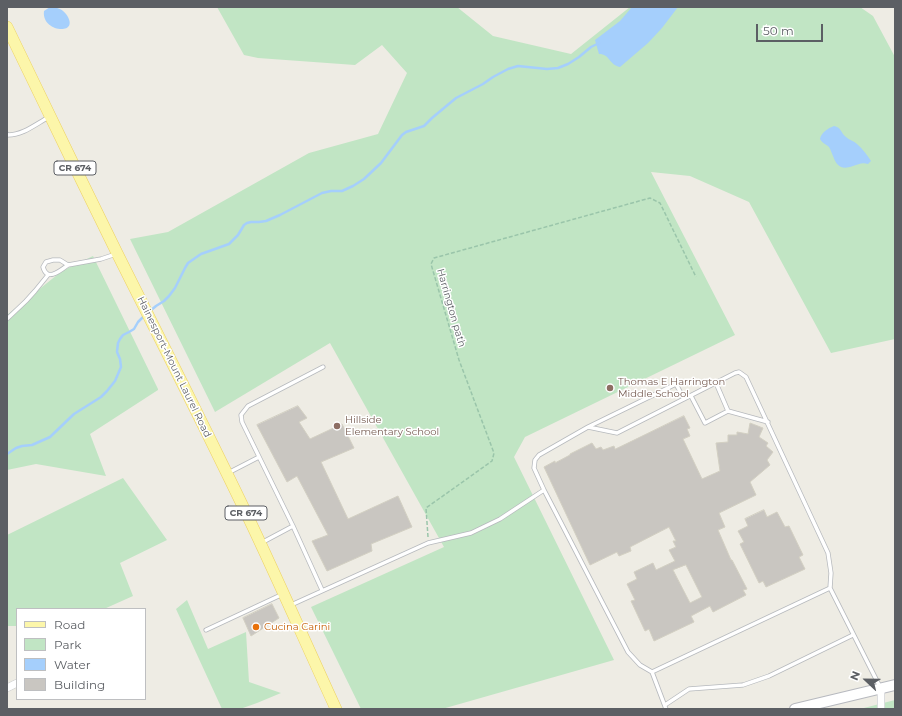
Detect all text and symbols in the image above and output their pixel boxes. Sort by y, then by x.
scale bar [758,16,825,42]
text: 50 m [763,23,794,38]
road number: CR 674 [54,161,96,175]
street label: Harrington path [434,267,468,349]
street label: Hainesport-Mount Laurel Road [135,295,213,439]
place label: Thomas E Harrington Middle School [618,376,725,400]
marker: Thomas E Harrington Middle School [605,383,615,393]
place label: Hillside Elementary School [345,414,439,438]
marker: Hillside Elementary School [332,421,342,431]
road number: CR 674 [225,506,267,520]
legend [16,608,146,700]
text: Road [54,617,85,632]
place label: Cucina Carini [264,621,330,633]
marker: Cucina Carini [251,622,261,632]
text: Park [54,637,81,652]
text: Water [54,657,90,672]
north arrow [846,660,886,700]
text: N [847,669,863,682]
text: Building [54,677,105,692]

